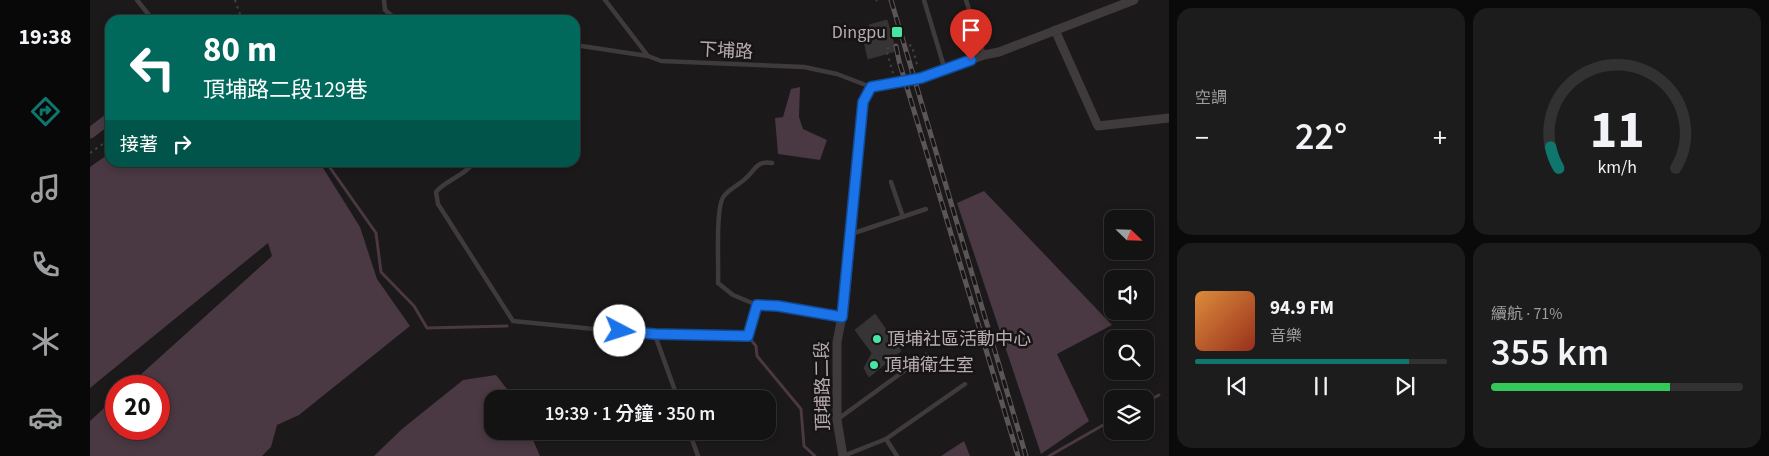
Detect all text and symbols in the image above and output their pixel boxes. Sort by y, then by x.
pin [950,9,992,60]
icon: arrive [957,16,985,44]
place label: Dingpu [832,20,886,45]
text: 19:38 [18,21,72,53]
text: 80 m [203,25,277,75]
marker: Dingpu [890,25,904,39]
icon: left [120,35,185,100]
street label: 下埔路 [698,37,754,65]
text: 頂埔路二段129巷 [203,74,368,106]
text: 空調 [1195,87,1227,109]
icon: directions [28,94,63,129]
text: 11 [1590,94,1644,168]
text: 22° [1295,110,1347,164]
text: − [1195,118,1209,158]
text: + [1433,118,1447,158]
icon: right [168,130,196,158]
text: 接著 [120,132,158,159]
text: km/h [1597,155,1637,180]
icon: music [28,171,63,206]
north arrow [1104,210,1154,260]
map controls [1104,210,1154,440]
icon: phone [28,247,63,282]
button: sound [1104,270,1154,320]
text: 94.9 FM [1270,295,1334,322]
text: 續航 · 71% [1491,303,1562,325]
position arrow [593,304,645,356]
icon: climate [28,324,63,359]
text: 音樂 [1270,325,1302,347]
text: 355 km [1491,326,1609,380]
place label: 頂埔社區活動中心 [887,327,1031,352]
button: search [1104,330,1154,380]
marker: 頂埔社區活動中心 [871,333,883,345]
street label: 頂埔路二段 [810,341,836,431]
place label: 頂埔衛生室 [884,353,974,378]
marker: 頂埔衛生室 [868,359,880,371]
icon: previous [1223,372,1251,400]
icon: pause [1307,372,1335,400]
icon: next [1391,372,1419,400]
speed limit sign: 20 [105,375,170,440]
button: layers [1104,390,1154,440]
icon: car [28,400,63,435]
text: 19:39 · 1 分鐘 · 350 m [545,401,715,428]

